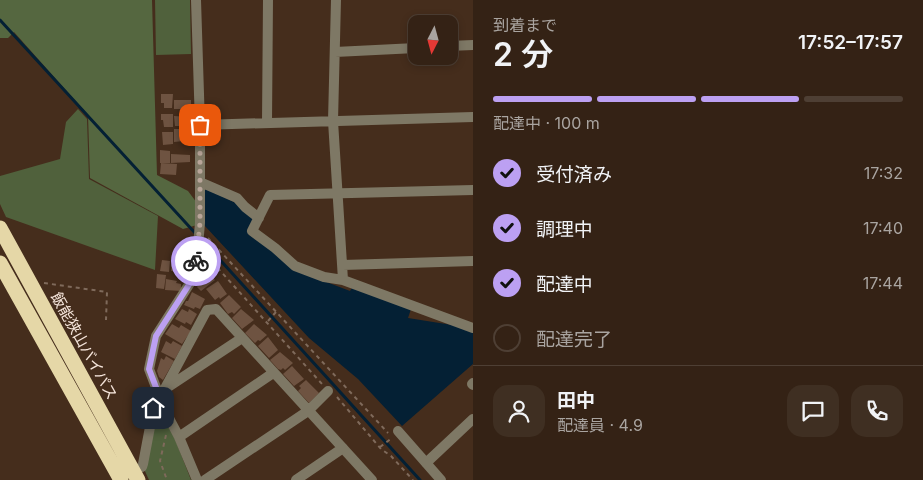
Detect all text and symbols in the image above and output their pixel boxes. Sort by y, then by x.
north arrow [408,15,458,65]
map controls [408,15,458,65]
text: 到着まで [493,15,557,35]
text: 17:52–17:57 [798,31,903,54]
text: 2 分 [493,35,553,74]
pin [179,104,221,146]
icon: bag [186,111,214,139]
text: 配達中 · 100 m [493,113,600,133]
icon: check [493,159,521,187]
text: 受付済み [536,163,612,186]
text: 17:32 [864,163,903,183]
icon: check [493,214,521,242]
text: 調理中 [536,218,593,241]
text: 17:40 [863,218,903,238]
courier [171,236,221,286]
icon: bike [182,247,210,275]
icon: check [493,269,521,297]
text: 配達中 [536,273,593,296]
text: 17:44 [863,273,903,293]
street label: 飯能狭山バイパス [47,289,122,403]
text: 配達完了 [536,328,612,351]
button: person [493,385,545,437]
button: chat [787,385,839,437]
button: phone [851,385,903,437]
pin [132,387,174,429]
text: 田中 [557,389,595,412]
icon: home [139,394,167,422]
text: 配達員 · 4.9 [557,415,643,435]

